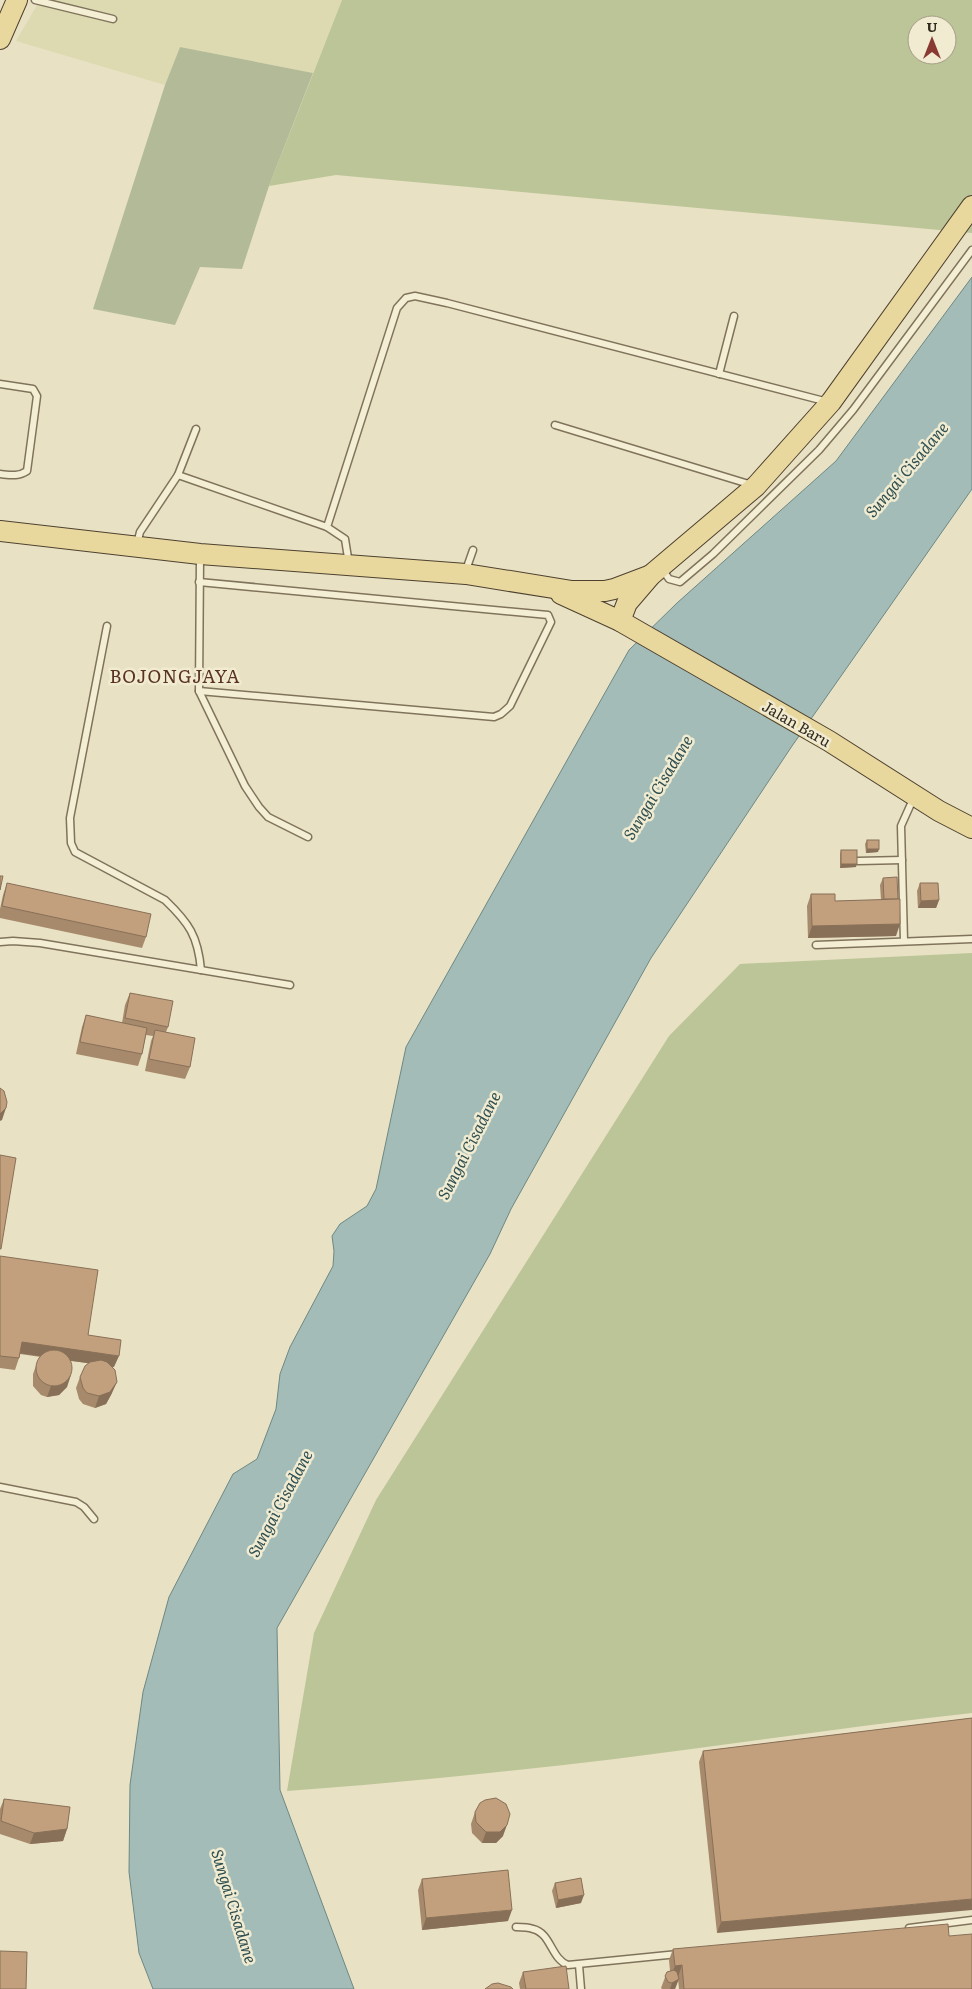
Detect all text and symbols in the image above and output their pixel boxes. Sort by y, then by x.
north arrow [907,15,957,65]
text: U [926,16,938,36]
water label: Sungai Cisadane [859,416,953,522]
district label: BOJONGJAYA [109,662,241,689]
street label: Jalan Baru [758,694,836,752]
water label: Sungai Cisadane [616,730,698,844]
water label: Sungai Cisadane [430,1087,506,1203]
water label: Sungai Cisadane [241,1445,317,1561]
water label: Sungai Cisadane [206,1846,264,1966]

